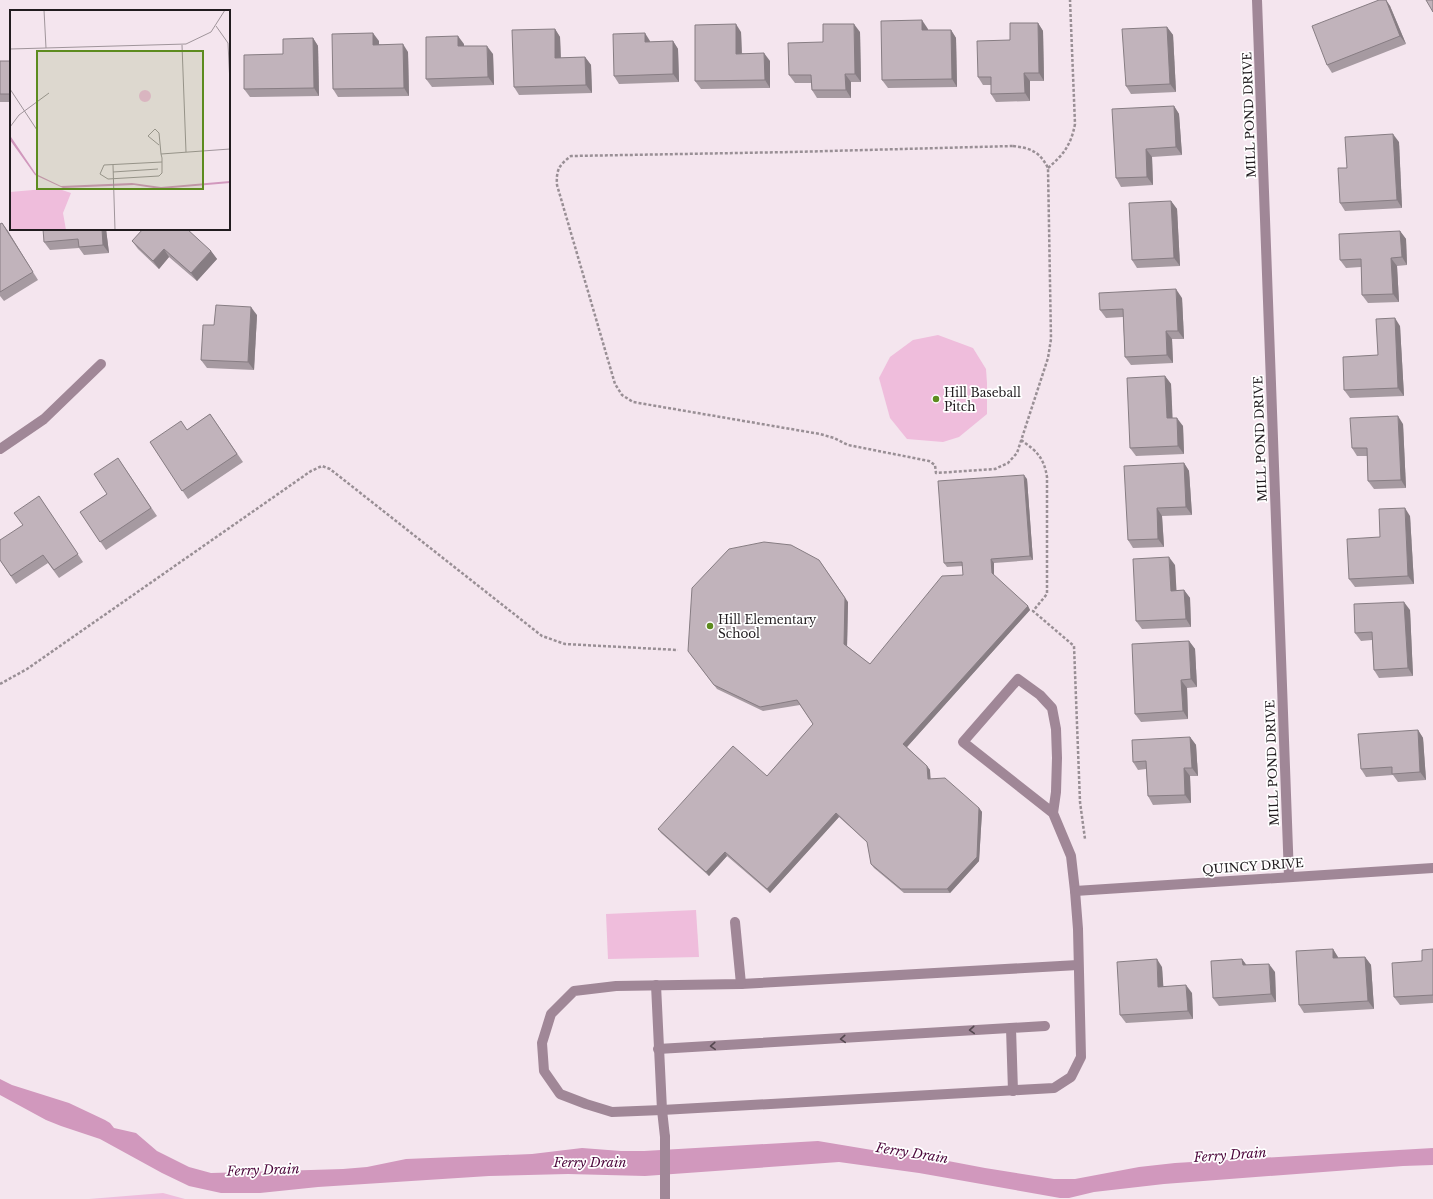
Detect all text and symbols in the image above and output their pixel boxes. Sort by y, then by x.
inset map [10,10,230,230]
street label: MILL POND DRIVE [1239,52,1259,178]
street label: MILL POND DRIVE [1250,376,1270,502]
place label: Hill Baseball Pitch [944,385,1021,414]
marker: Hill Baseball Pitch [931,394,941,404]
place label: Hill Elementary School [718,612,817,641]
marker: Hill Elementary School [705,621,715,631]
street label: MILL POND DRIVE [1262,700,1282,826]
street label: QUINCY DRIVE [1202,855,1304,877]
one-way arrow [969,1026,975,1035]
one-way arrow [840,1034,846,1043]
one-way arrow [710,1042,716,1051]
water label: Ferry Drain [874,1139,949,1167]
water label: Ferry Drain [1192,1144,1267,1166]
water label: Ferry Drain [552,1154,627,1171]
water label: Ferry Drain [225,1160,300,1180]

